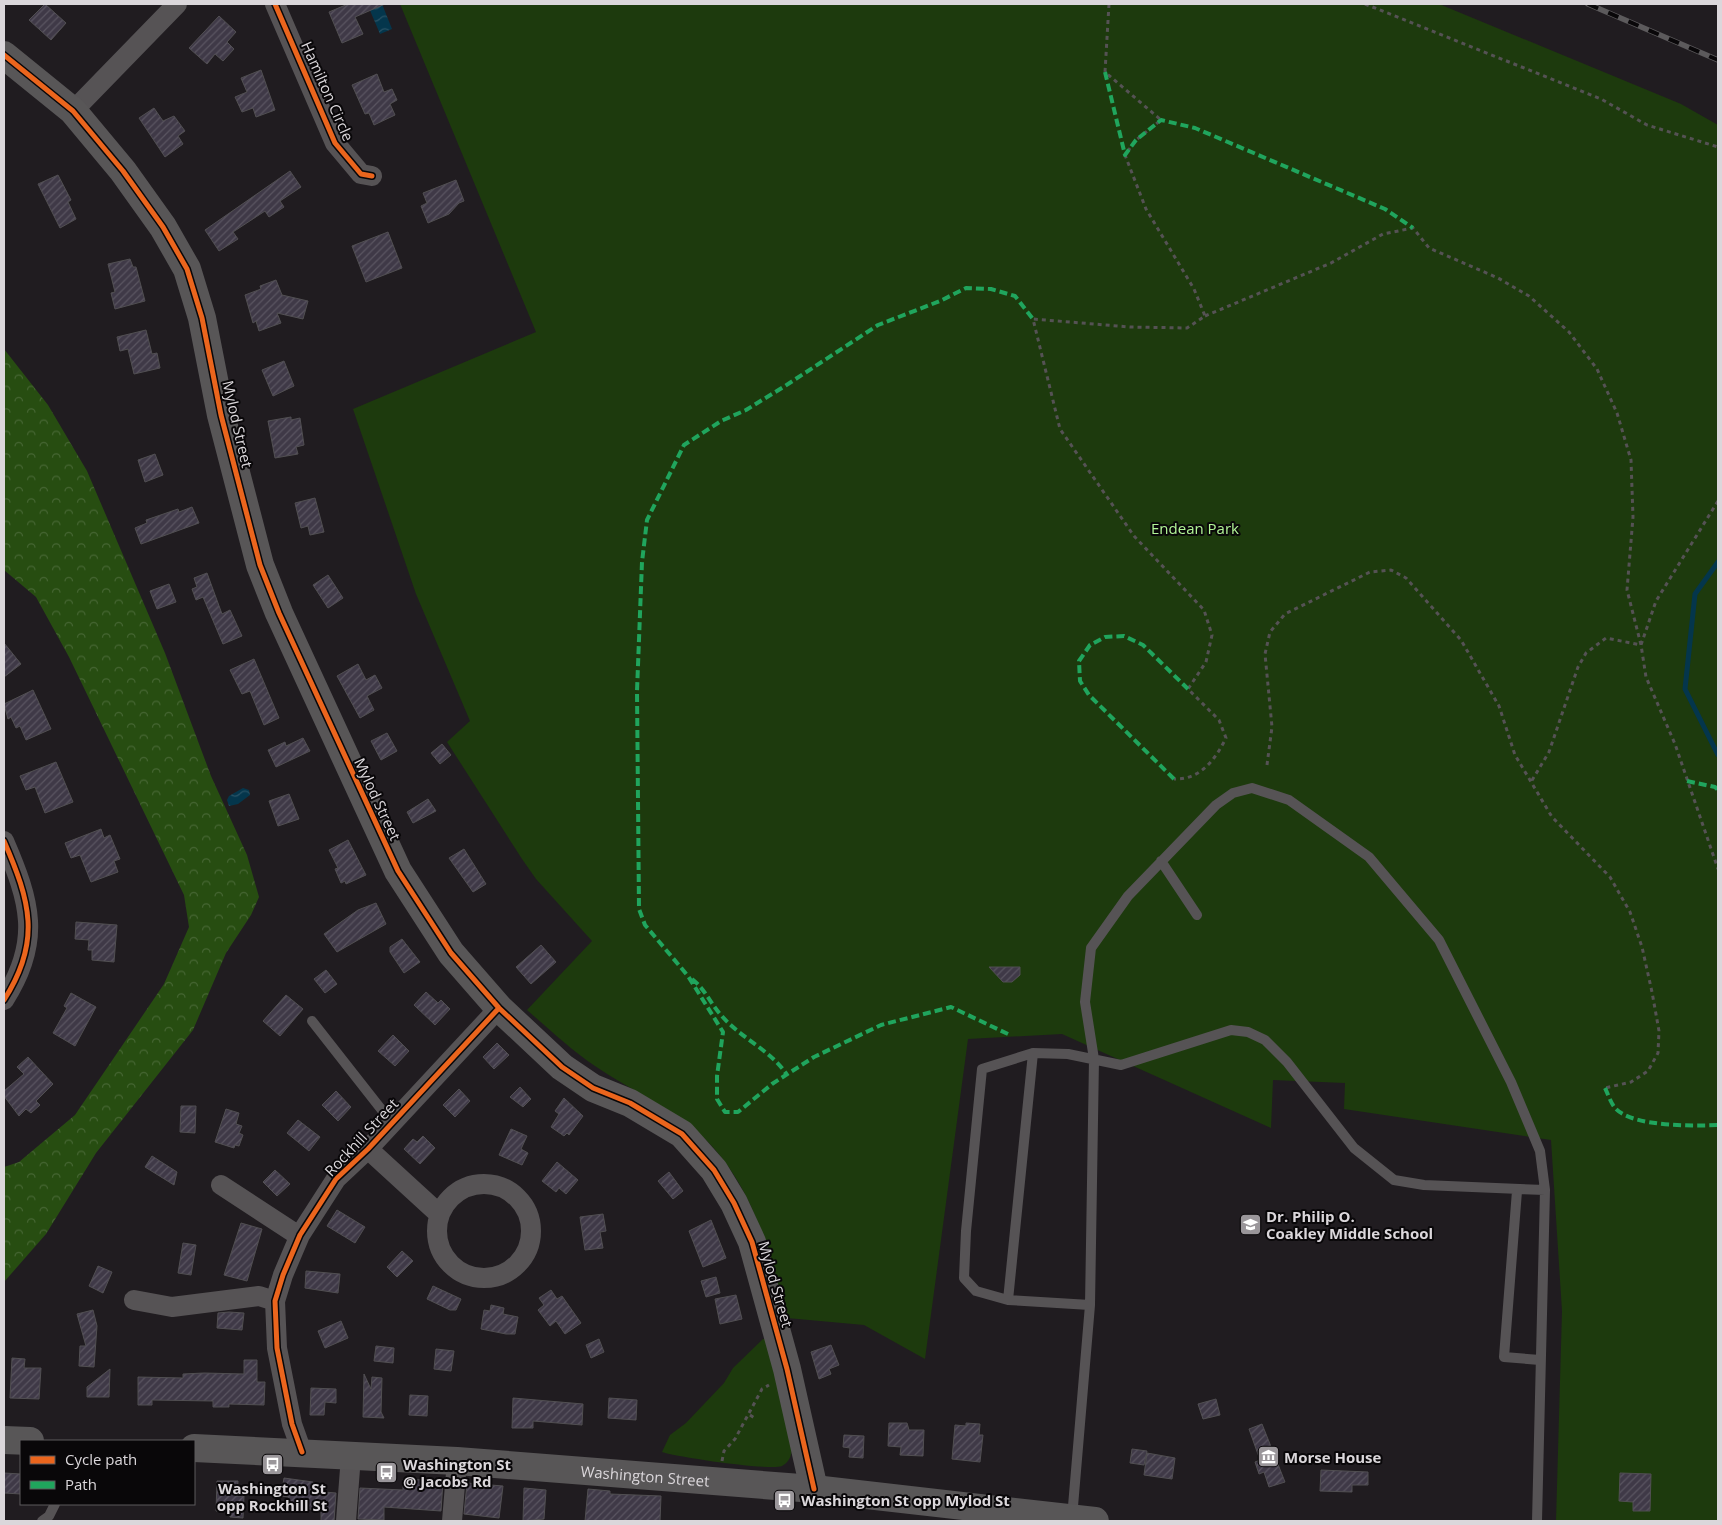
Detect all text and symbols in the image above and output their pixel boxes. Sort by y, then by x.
street label: Hamilton Circle [297,38,359,144]
street label: Mylod Street [218,378,258,470]
park label: Endean Park [1151,518,1239,538]
street label: Mylod Street [350,755,406,843]
street label: Rockhill Street [320,1094,402,1180]
place label: Dr. Philip O. Coakley Middle School [1266,1206,1433,1243]
school or university icon: Dr. Philip O. Coakley Middle School [1238,1213,1262,1237]
street label: Mylod Street [754,1239,798,1329]
legend [20,1440,195,1505]
museum icon: Morse House [1256,1445,1280,1469]
place label: Morse House [1284,1447,1382,1467]
text: Cycle path [65,1449,137,1469]
bus stop icon: Washington St opp Rockhill St [260,1453,284,1477]
place label: Washington St @ Jacobs Rd [403,1454,512,1491]
bus stop icon: Washington St @ Jacobs Rd [375,1461,399,1485]
street label: Washington Street [580,1461,710,1491]
text: Path [65,1474,97,1494]
place label: Washington St opp Rockhill St [217,1478,328,1515]
bus stop icon: Washington St opp Mylod St [773,1488,797,1512]
place label: Washington St opp Mylod St [801,1490,1010,1510]

